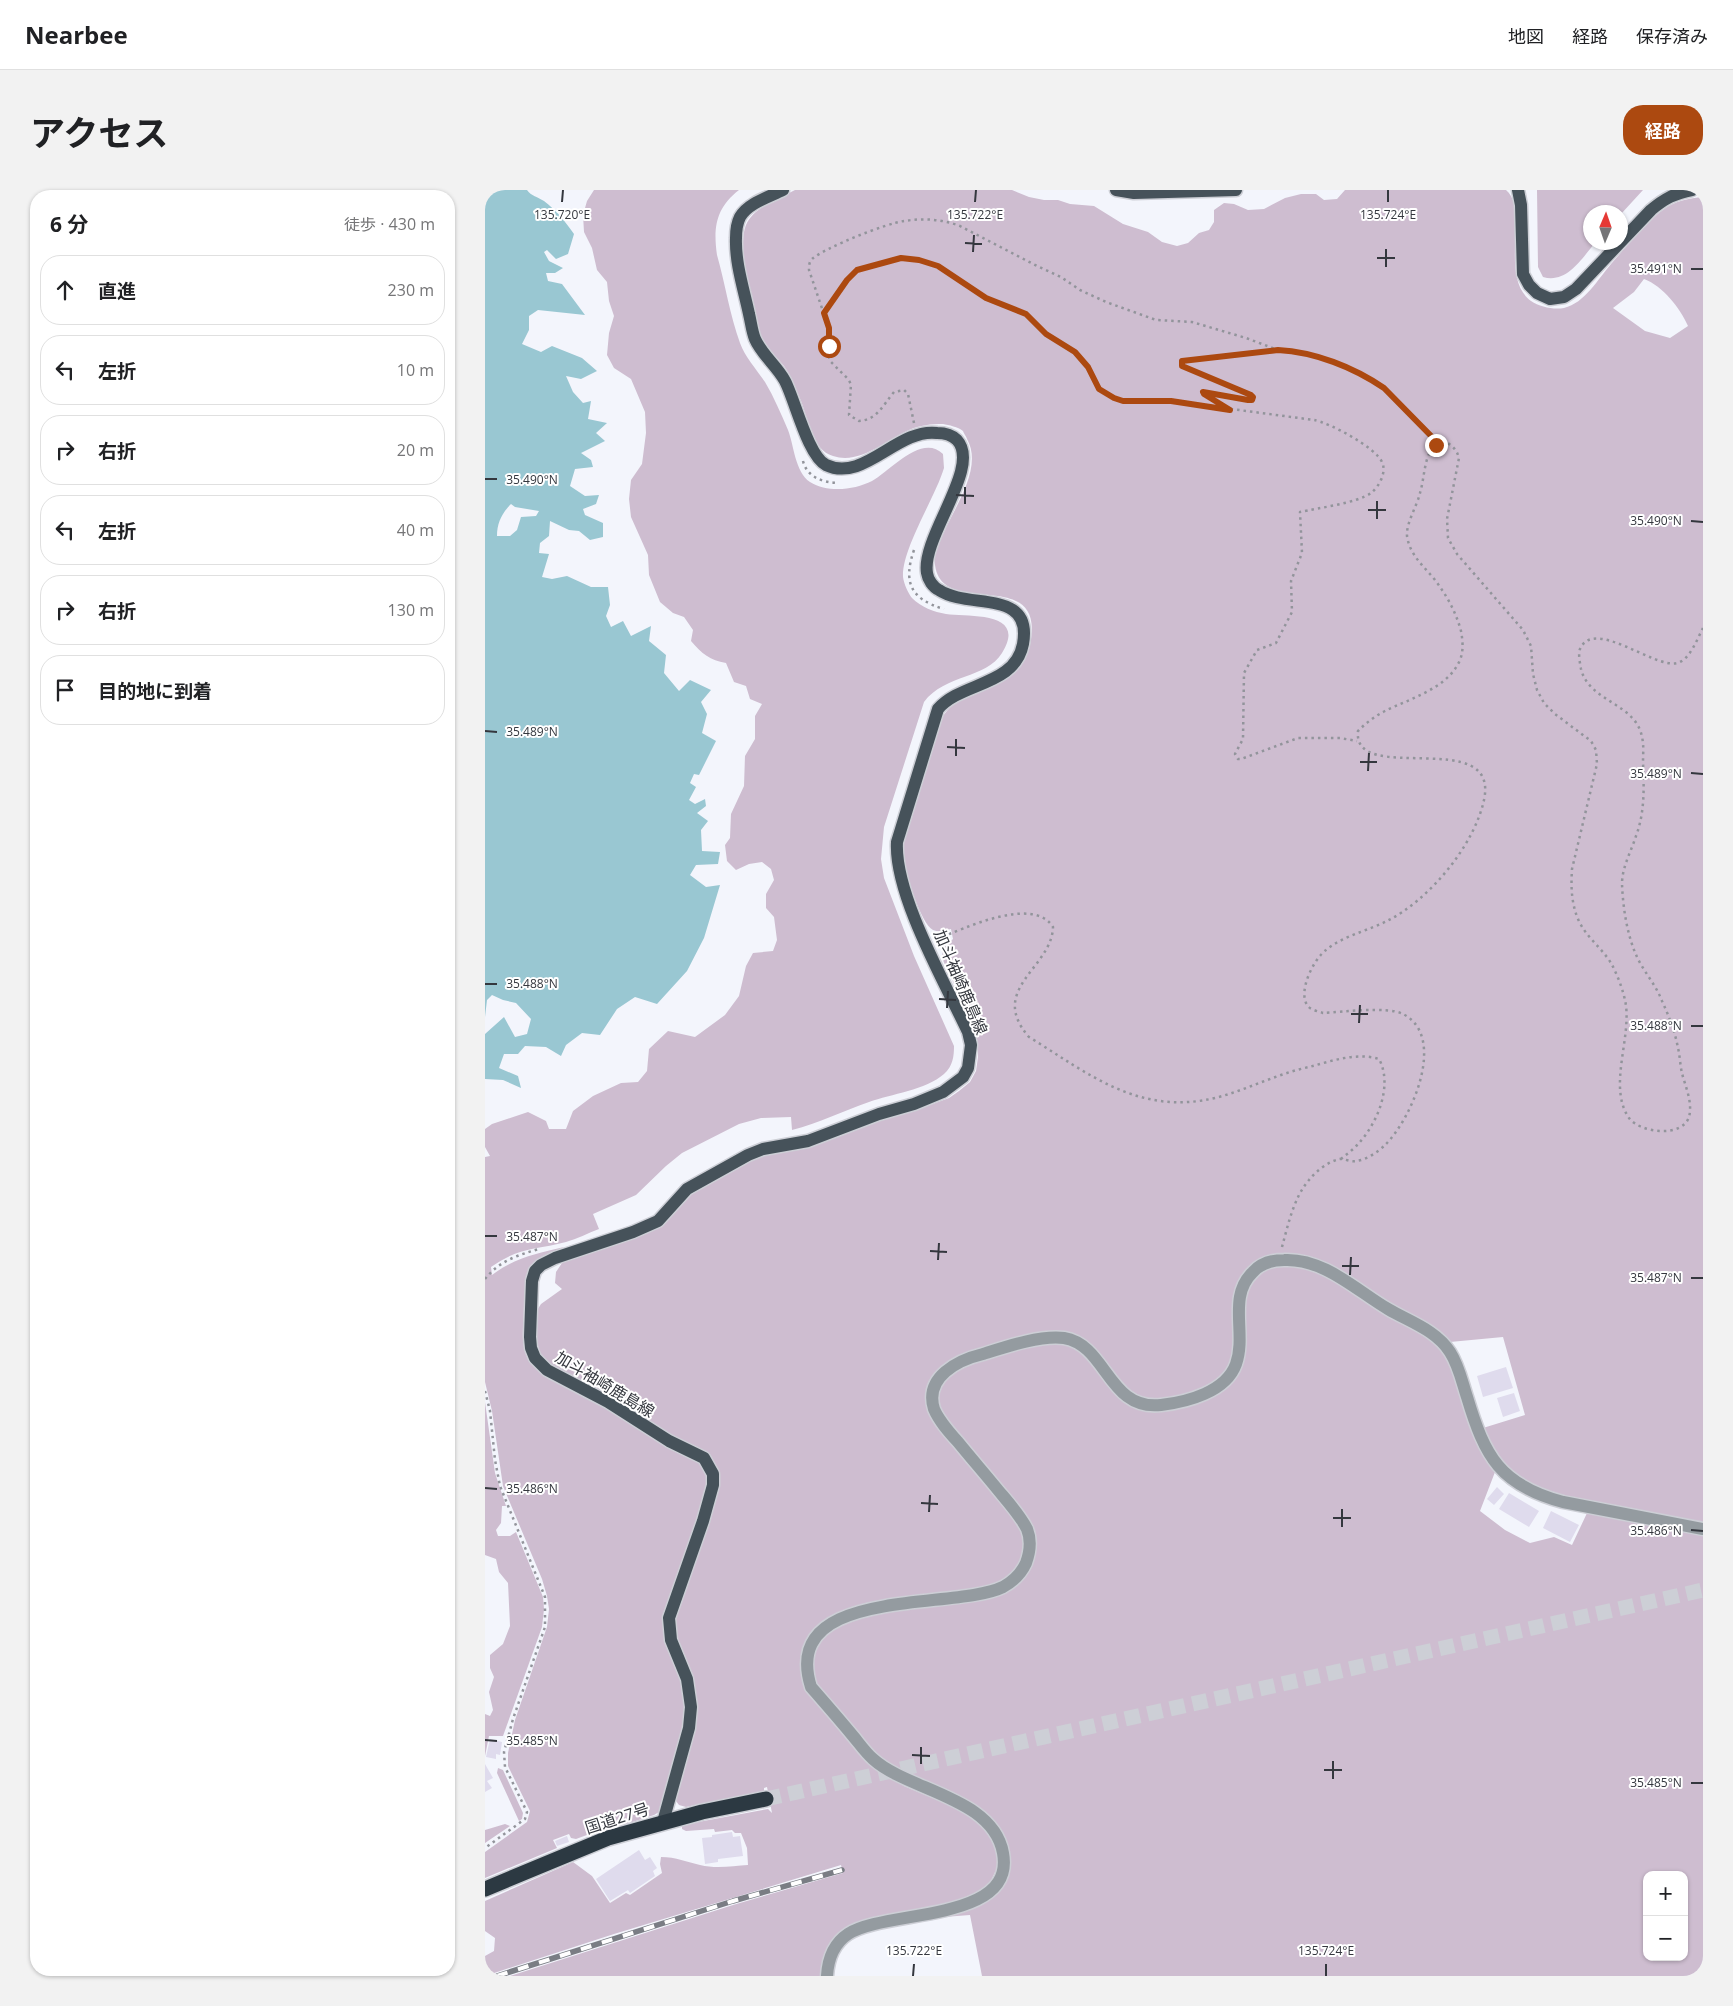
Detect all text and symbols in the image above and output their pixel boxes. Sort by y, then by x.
text: Nearbee [25,18,128,51]
text: 地図 [1508,24,1544,48]
text: 経路 [1572,24,1608,48]
text: 保存済み [1636,24,1708,48]
button: 経路 [1623,105,1703,155]
text: アクセス [30,109,168,156]
north arrow [1583,205,1628,250]
text: 135.720°E [534,206,590,223]
text: 135.722°E [947,206,1003,223]
text: 135.724°E [1360,206,1416,223]
text: 6 分 [50,210,88,238]
text: 徒歩 · 430 m [344,213,435,235]
text: 35.491°N [1630,260,1682,277]
icon: ahead [51,276,79,304]
text: 直進 [98,278,136,304]
text: 230 m [388,279,434,301]
route start [818,335,841,358]
icon: left [51,356,79,384]
text: 左折 [98,358,136,384]
text: 10 m [397,359,434,381]
route end [1425,434,1448,457]
icon: right [51,436,79,464]
text: 右折 [98,438,136,464]
text: 20 m [397,439,434,461]
text: 35.490°N [506,471,558,488]
text: 35.490°N [1630,512,1682,529]
icon: left [51,516,79,544]
text: 左折 [98,518,136,544]
text: 40 m [397,519,434,541]
icon: right [51,596,79,624]
text: 右折 [98,598,136,624]
text: 130 m [388,599,434,621]
icon: arrive [51,676,79,704]
text: 目的地に到着 [98,678,212,704]
text: 35.489°N [506,723,558,740]
text: 35.489°N [1630,765,1682,782]
street label: 加斗袖崎鹿島線 [929,926,993,1038]
text: 35.488°N [506,975,558,992]
text: 35.488°N [1630,1017,1682,1034]
text: 35.487°N [506,1228,558,1245]
text: 35.487°N [1630,1269,1682,1286]
street label: 加斗袖崎鹿島線 [551,1346,659,1422]
text: 35.486°N [506,1480,558,1497]
text: 35.486°N [1630,1522,1682,1539]
text: 35.485°N [506,1732,558,1749]
text: 35.485°N [1630,1774,1682,1791]
street label: 国道27号 [582,1797,652,1839]
map controls [1643,1871,1688,1961]
button: + [1643,1871,1688,1916]
button: − [1643,1916,1688,1961]
text: 135.722°E [886,1942,942,1959]
text: 135.724°E [1298,1942,1354,1959]

